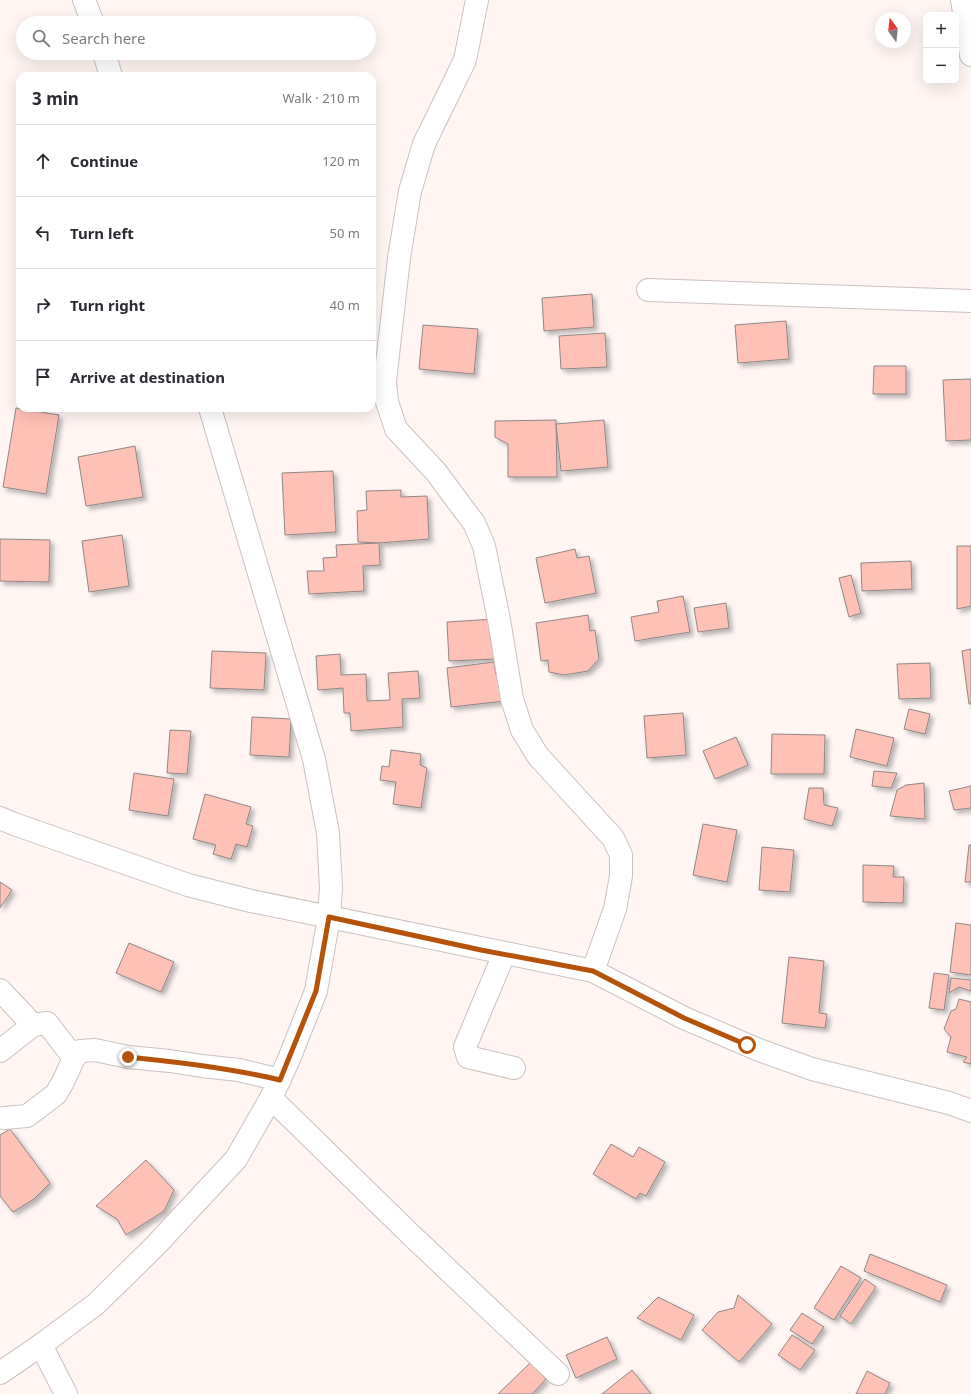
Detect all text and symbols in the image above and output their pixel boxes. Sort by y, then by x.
north arrow [875,12,911,48]
map controls [923,12,959,84]
button: + [923,12,959,48]
search box [16,16,376,60]
icon: search [30,27,52,49]
text: Search here [62,28,145,48]
button: − [923,48,959,84]
text: 3 min [32,87,79,110]
text: Walk · 210 m [282,89,360,107]
icon: ahead [32,150,54,172]
text: Continue [70,151,138,171]
text: 120 m [322,152,360,170]
icon: left [32,222,54,244]
text: Turn left [70,223,134,243]
text: 50 m [330,224,360,242]
icon: right [32,294,54,316]
text: Turn right [70,295,145,315]
text: 40 m [330,296,360,314]
icon: arrive [32,366,54,388]
text: Arrive at destination [70,367,225,387]
route start [738,1036,756,1054]
route end [119,1048,137,1066]

